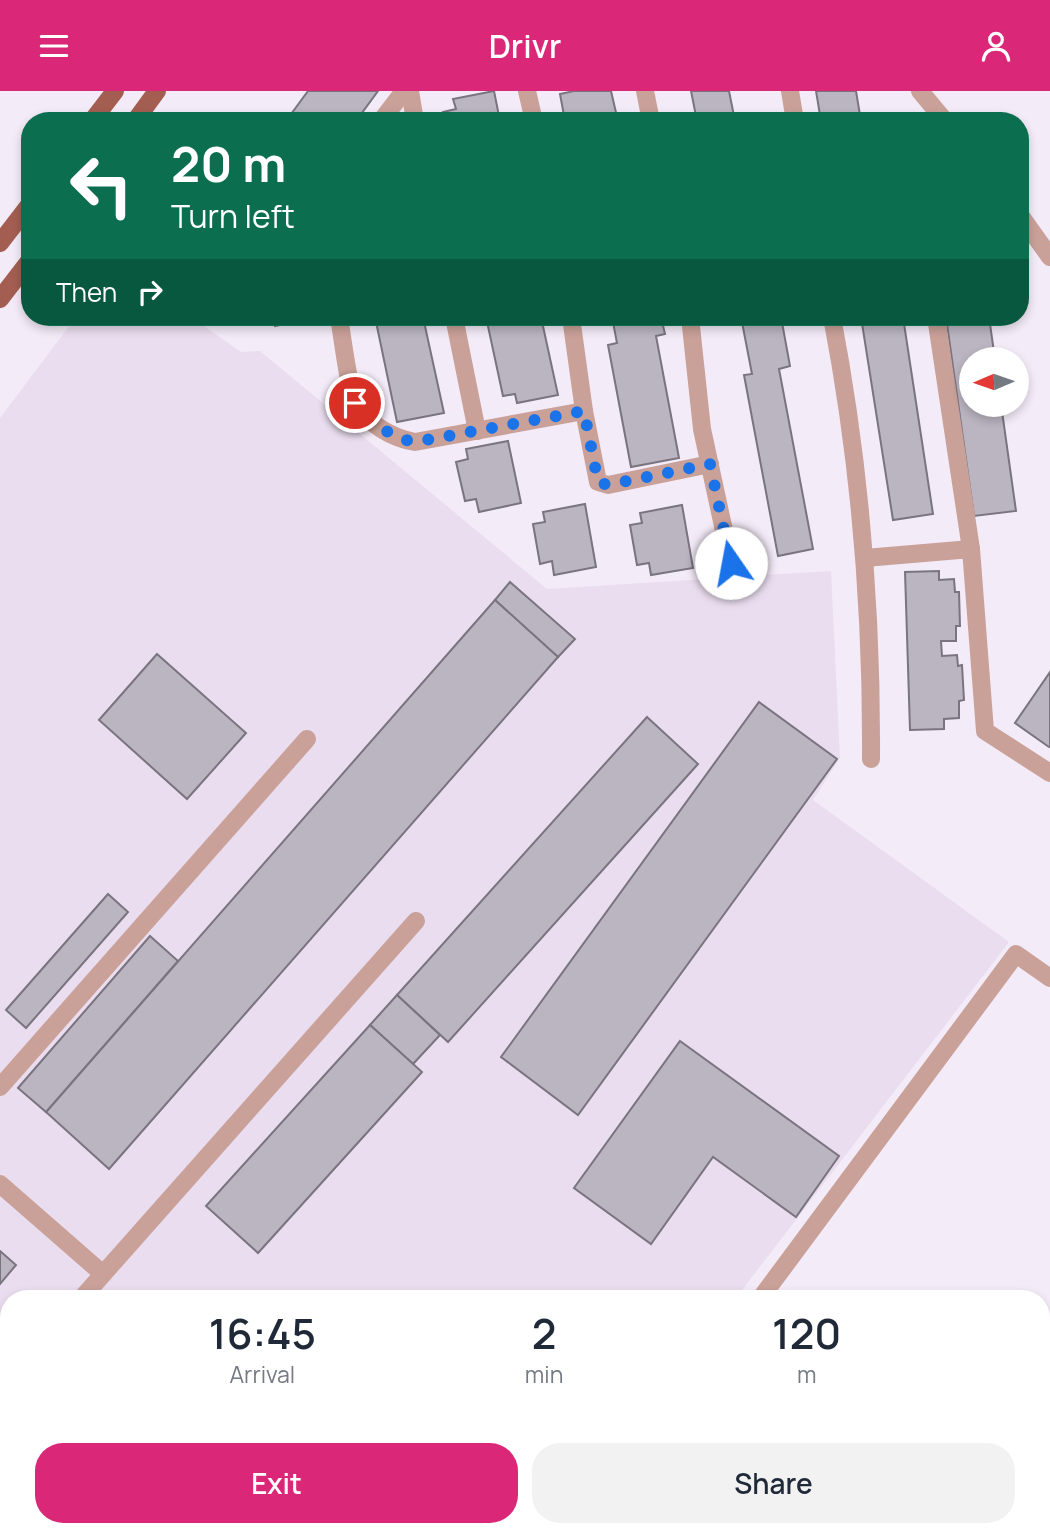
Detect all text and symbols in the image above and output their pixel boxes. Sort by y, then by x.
text: Drivr [489,24,561,68]
icon: menu [35,27,73,65]
icon: person [977,27,1015,65]
text: 20 m [171,130,286,197]
icon: left [56,140,147,231]
text: Turn left [171,194,295,238]
icon: right [131,273,169,311]
text: Then [56,274,117,310]
north arrow [959,347,1029,417]
map controls [959,347,1029,417]
pin [325,373,385,433]
icon: arrive [336,384,374,422]
position arrow [694,526,768,600]
text: 16:45 [209,1304,316,1362]
text: 2 [532,1304,556,1362]
text: 120 [772,1304,841,1362]
text: Arrival [230,1358,295,1390]
text: min [525,1358,563,1390]
text: m [797,1358,816,1390]
button: Exit [35,1443,518,1523]
button: Share [532,1443,1015,1523]

